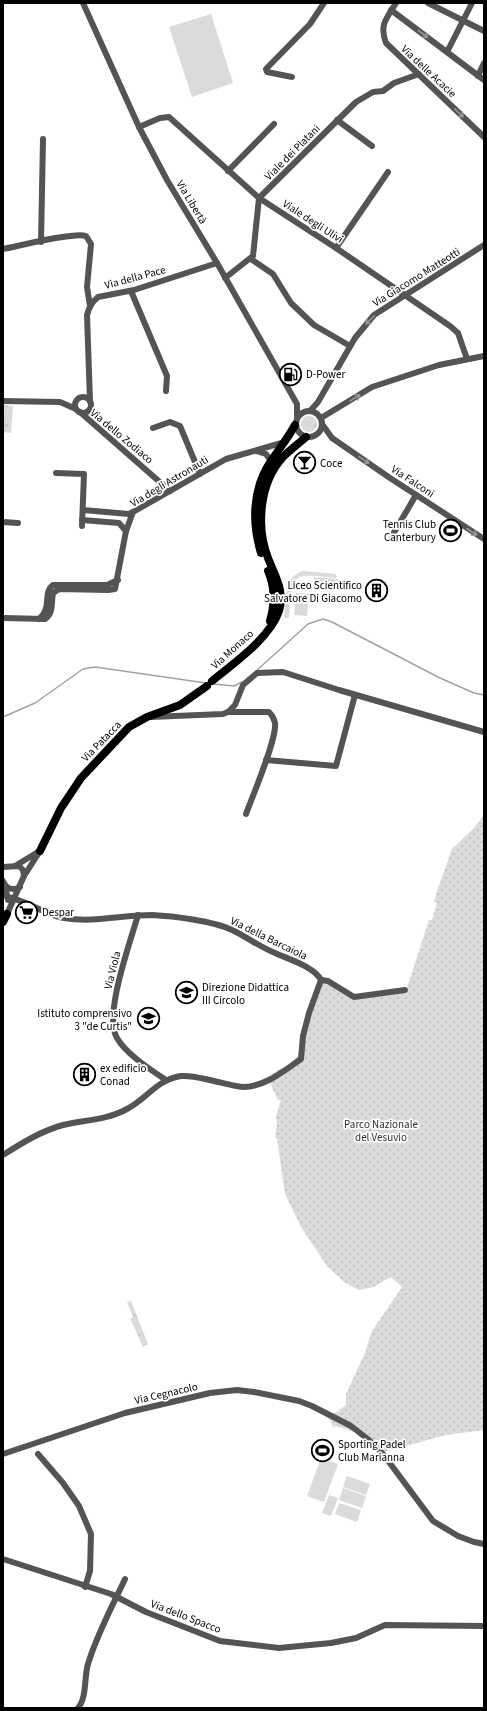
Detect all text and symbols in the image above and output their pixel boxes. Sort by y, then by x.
one-way arrow [417,30,428,38]
street label: Via delle Acacie [398,42,460,101]
one-way arrow [454,108,464,118]
street label: Viale dei Platani [261,121,323,183]
street label: Via Libertà [173,178,211,227]
street label: Viale degli Ulivi [279,196,346,247]
street label: Via Giacomo Matteotti [370,244,463,310]
street label: Via della Pace [103,262,168,293]
one-way arrow [365,315,375,325]
fuel station icon: D-Power [277,361,303,387]
place label: D-Power [306,367,345,382]
one-way arrow [349,394,361,402]
street label: Via dello Zodiaco [87,405,156,467]
bar icon: Coce [291,450,317,476]
street label: Via degli Astronauti [127,452,211,511]
place label: Coce [320,456,343,471]
one-way arrow [358,456,369,464]
street label: Via Falconi [388,462,437,501]
place label: Tennis Club Canterbury [383,517,436,545]
sports icon: Tennis Club Canterbury [438,517,464,543]
one-way arrow [467,527,478,536]
place label: Liceo Scientifico Salvatore Di Giacomo [264,578,362,606]
building icon: Liceo Scientifico Salvatore Di Giacomo [364,578,390,604]
street label: Via Monaco [208,626,257,672]
street label: Via Patacca [78,718,125,765]
supermarket icon: Despar [13,899,39,925]
place label: Despar [42,905,74,920]
street label: Via della Barcaiola [228,913,310,964]
street label: Via Viola [101,949,124,991]
school or university icon: Direzione Didattica III Circolo [173,980,199,1006]
place label: Direzione Didattica III Circolo [202,980,289,1008]
place label: Istituto comprensivo 3 "de Curtis" [37,1006,132,1034]
school or university icon: Istituto comprensivo 3 "de Curtis" [135,1006,161,1032]
building icon: ex edificio Conad [71,1061,97,1087]
place label: ex edificio Conad [100,1061,146,1089]
park label: Parco Nazionale del Vesuvio [344,1117,418,1145]
street label: Via Cegnacolo [133,1379,199,1408]
sports icon: Sporting Padel Club Marianna [309,1437,335,1463]
place label: Sporting Padel Club Marianna [338,1437,406,1465]
street label: Via dello Spacco [148,1596,223,1637]

